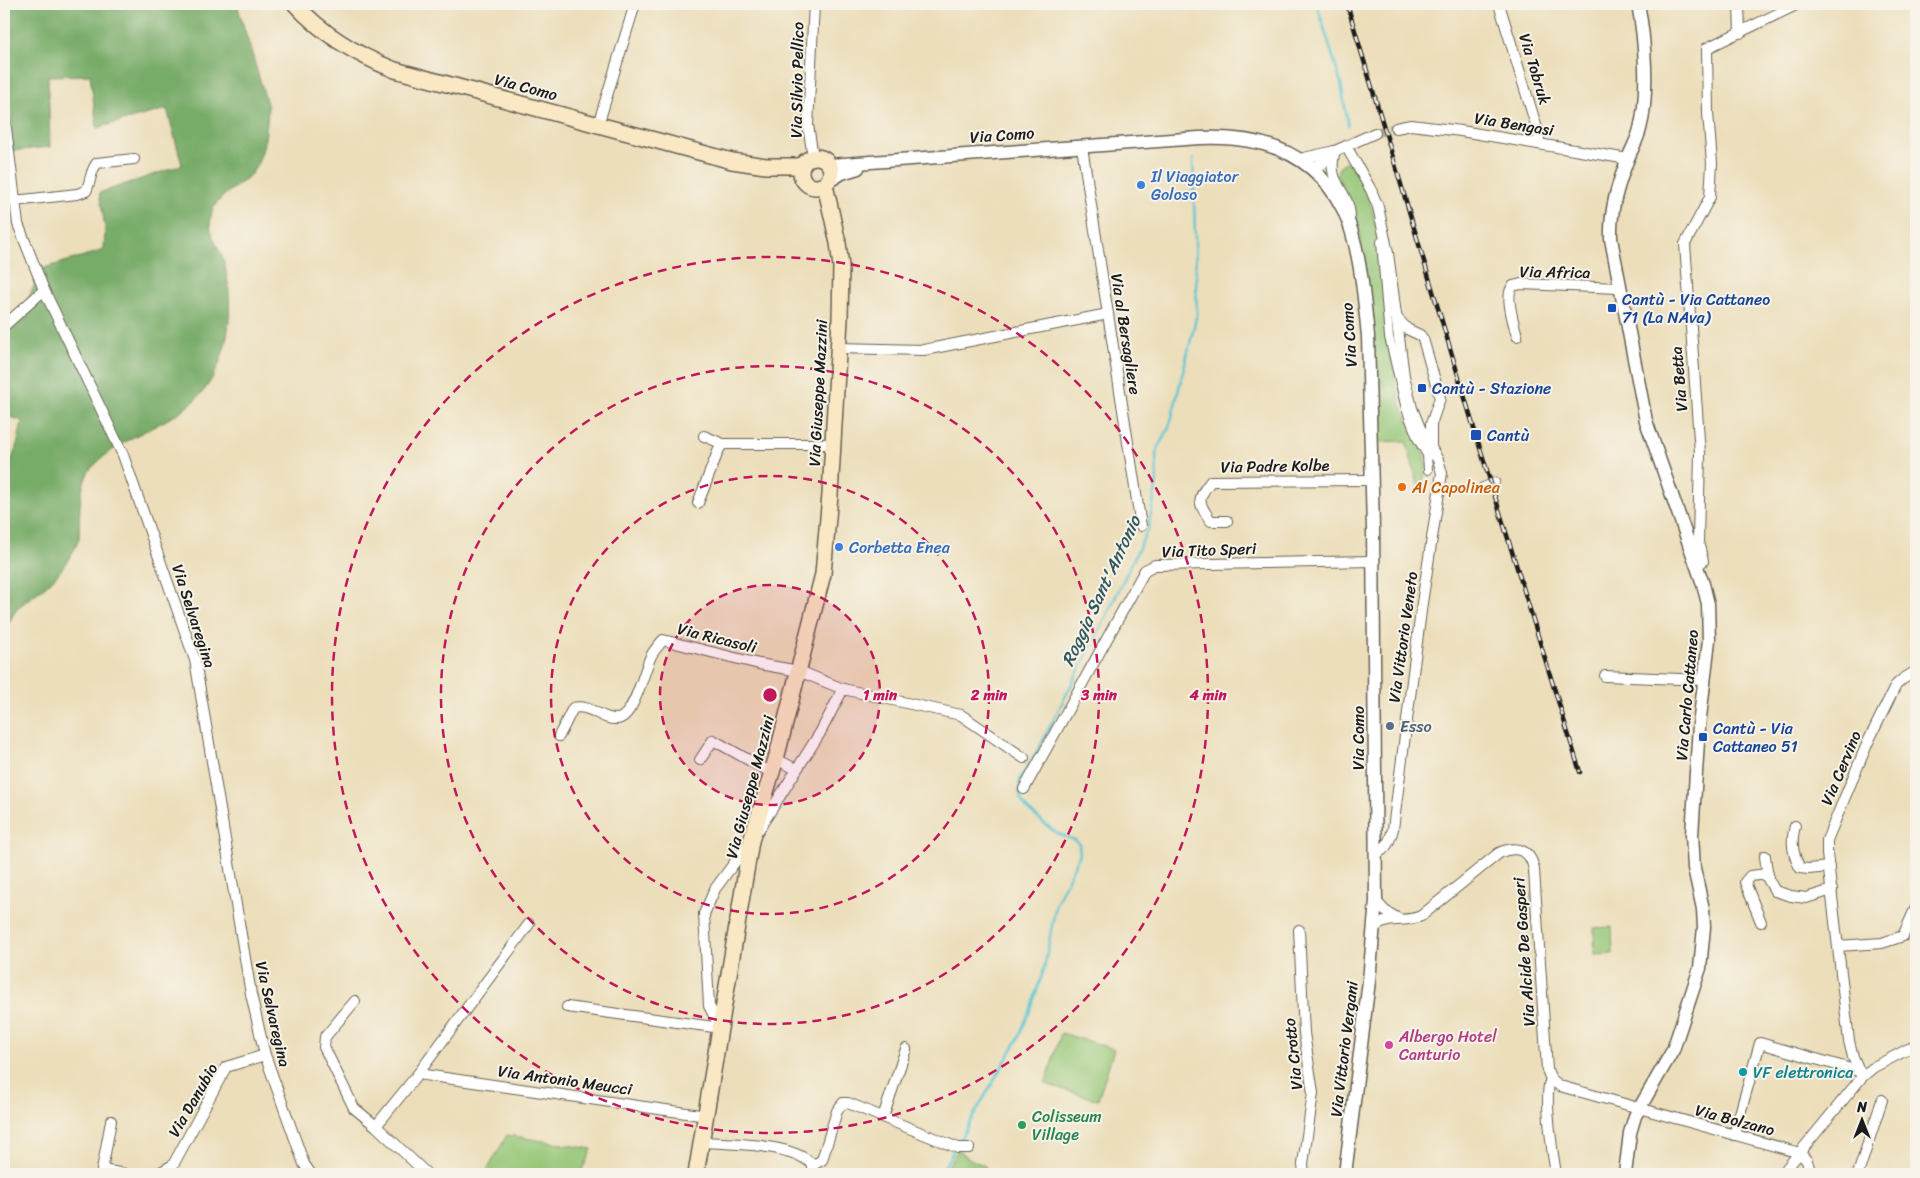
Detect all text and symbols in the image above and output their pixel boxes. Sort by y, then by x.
street label: Via Silvio Pellico [781,22,813,138]
street label: Via Tobruk [1510,30,1560,108]
street label: Via Como [491,65,561,109]
street label: Via Bengasi [1472,103,1556,145]
street label: Via Como [969,118,1035,152]
place label: Il Viaggiator Goloso [1150,162,1240,209]
marker: Il Viaggiator Goloso [1135,179,1147,191]
street label: Via Africa [1519,257,1591,287]
street label: Via al Bersagliere [1102,271,1150,397]
place label: Cantù - Via Cattaneo 71 (La NAva) [1622,285,1770,332]
street label: Via Como [1332,302,1366,368]
marker: Cantù - Via Cattaneo 71 (La NAva) [1606,302,1618,314]
street label: Via Giuseppe Mazzini [800,318,836,467]
street label: Via Betta [1662,345,1696,413]
place label: Cantù - Stazione [1432,374,1551,403]
marker: Cantù - Stazione [1416,382,1428,394]
place label: Cantù [1487,421,1530,450]
marker: Cantù [1469,428,1483,442]
street label: Via Padre Kolbe [1220,451,1330,481]
place label: Al Capolinea [1411,473,1501,502]
marker: Al Capolinea [1396,481,1408,493]
water label: Roggia Sant'Antonio [1052,509,1150,672]
place label: Corbetta Enea [849,533,951,562]
street label: Via Tito Speri [1161,534,1257,566]
marker: Corbetta Enea [833,541,845,553]
street label: Via Selvaregina [164,560,224,672]
street label: Via Vittorio Veneto [1379,570,1427,704]
street label: Via Ricasoli [674,614,760,662]
street label: Via Carlo Cattaneo [1667,628,1707,762]
text: 1 min [863,682,898,708]
text: 2 min [970,682,1008,708]
text: 3 min [1080,682,1118,708]
text: 4 min [1188,682,1227,708]
centre of rings [761,686,779,704]
street label: Via Como [1344,706,1373,770]
street label: Via Giuseppe Mazzini [717,712,783,862]
place label: Esso [1400,712,1432,741]
place label: Cantù - Via Cattaneo 51 [1713,714,1798,761]
marker: Esso [1384,720,1396,732]
street label: Via Cervino [1812,726,1870,810]
marker: Cantù - Via Cattaneo 51 [1697,731,1709,743]
street label: Via Alcide De Gasperi [1504,876,1544,1028]
street label: Via Selvaregina [247,958,299,1070]
street label: Via Vittorio Vergani [1321,979,1367,1119]
street label: Via Crotto [1275,1017,1311,1091]
place label: Albergo Hotel Canturio [1398,1022,1497,1069]
marker: Albergo Hotel Canturio [1383,1039,1395,1051]
street label: Via Antonio Meucci [496,1056,635,1104]
street label: Via Danubio [160,1057,226,1143]
place label: VF elettronica [1753,1058,1854,1087]
marker: VF elettronica [1737,1066,1749,1078]
street label: Via Bolzano [1692,1095,1778,1145]
text: N [1856,1095,1867,1120]
north arrow [1838,1096,1888,1146]
place label: Colisseum Village [1032,1102,1102,1149]
marker: Colisseum Village [1016,1119,1028,1131]

